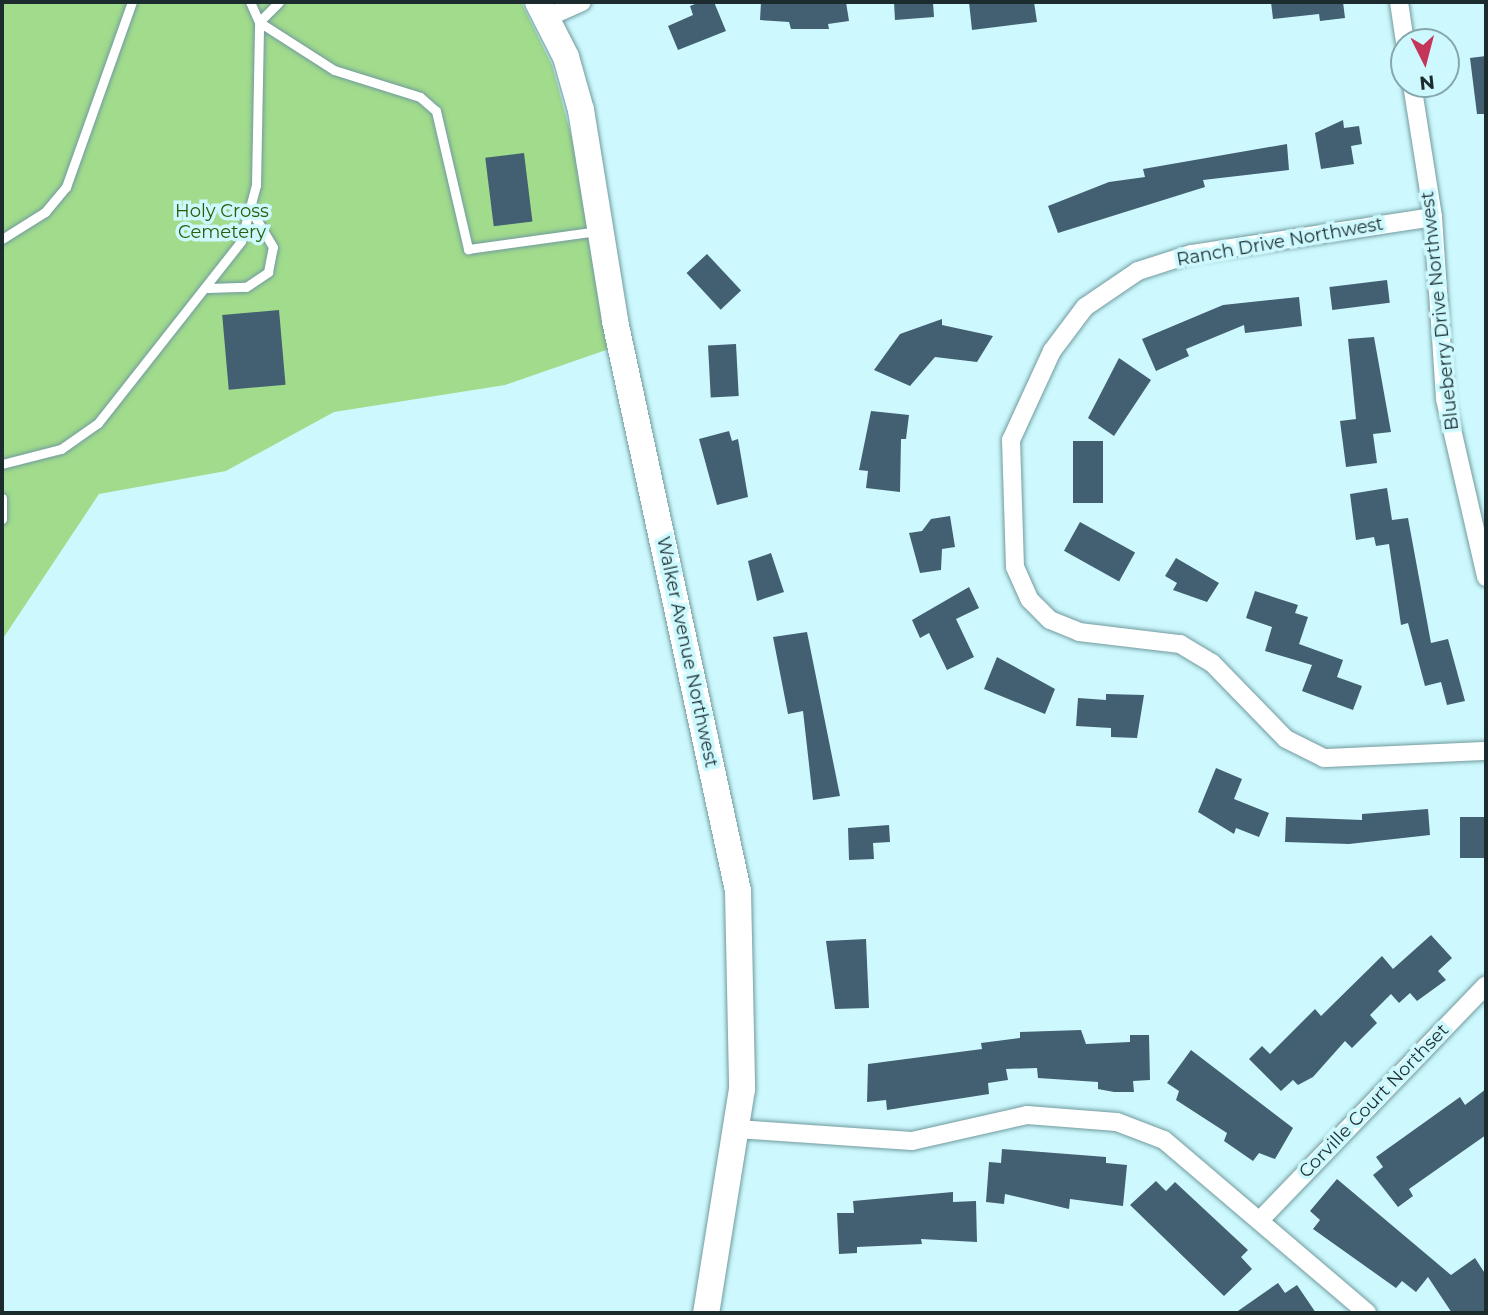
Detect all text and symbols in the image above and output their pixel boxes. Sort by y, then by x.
north arrow [1390,28,1460,98]
text: N [1418,70,1436,95]
street label: Blueberry Drive Northwest [1417,190,1463,432]
park label: Holy Cross Cemetery [175,201,269,244]
street label: Ranch Drive Northwest [1175,213,1385,271]
street label: Walker Avenue Northwest [652,535,722,769]
street label: Corville Court Northset [1295,1019,1453,1183]

